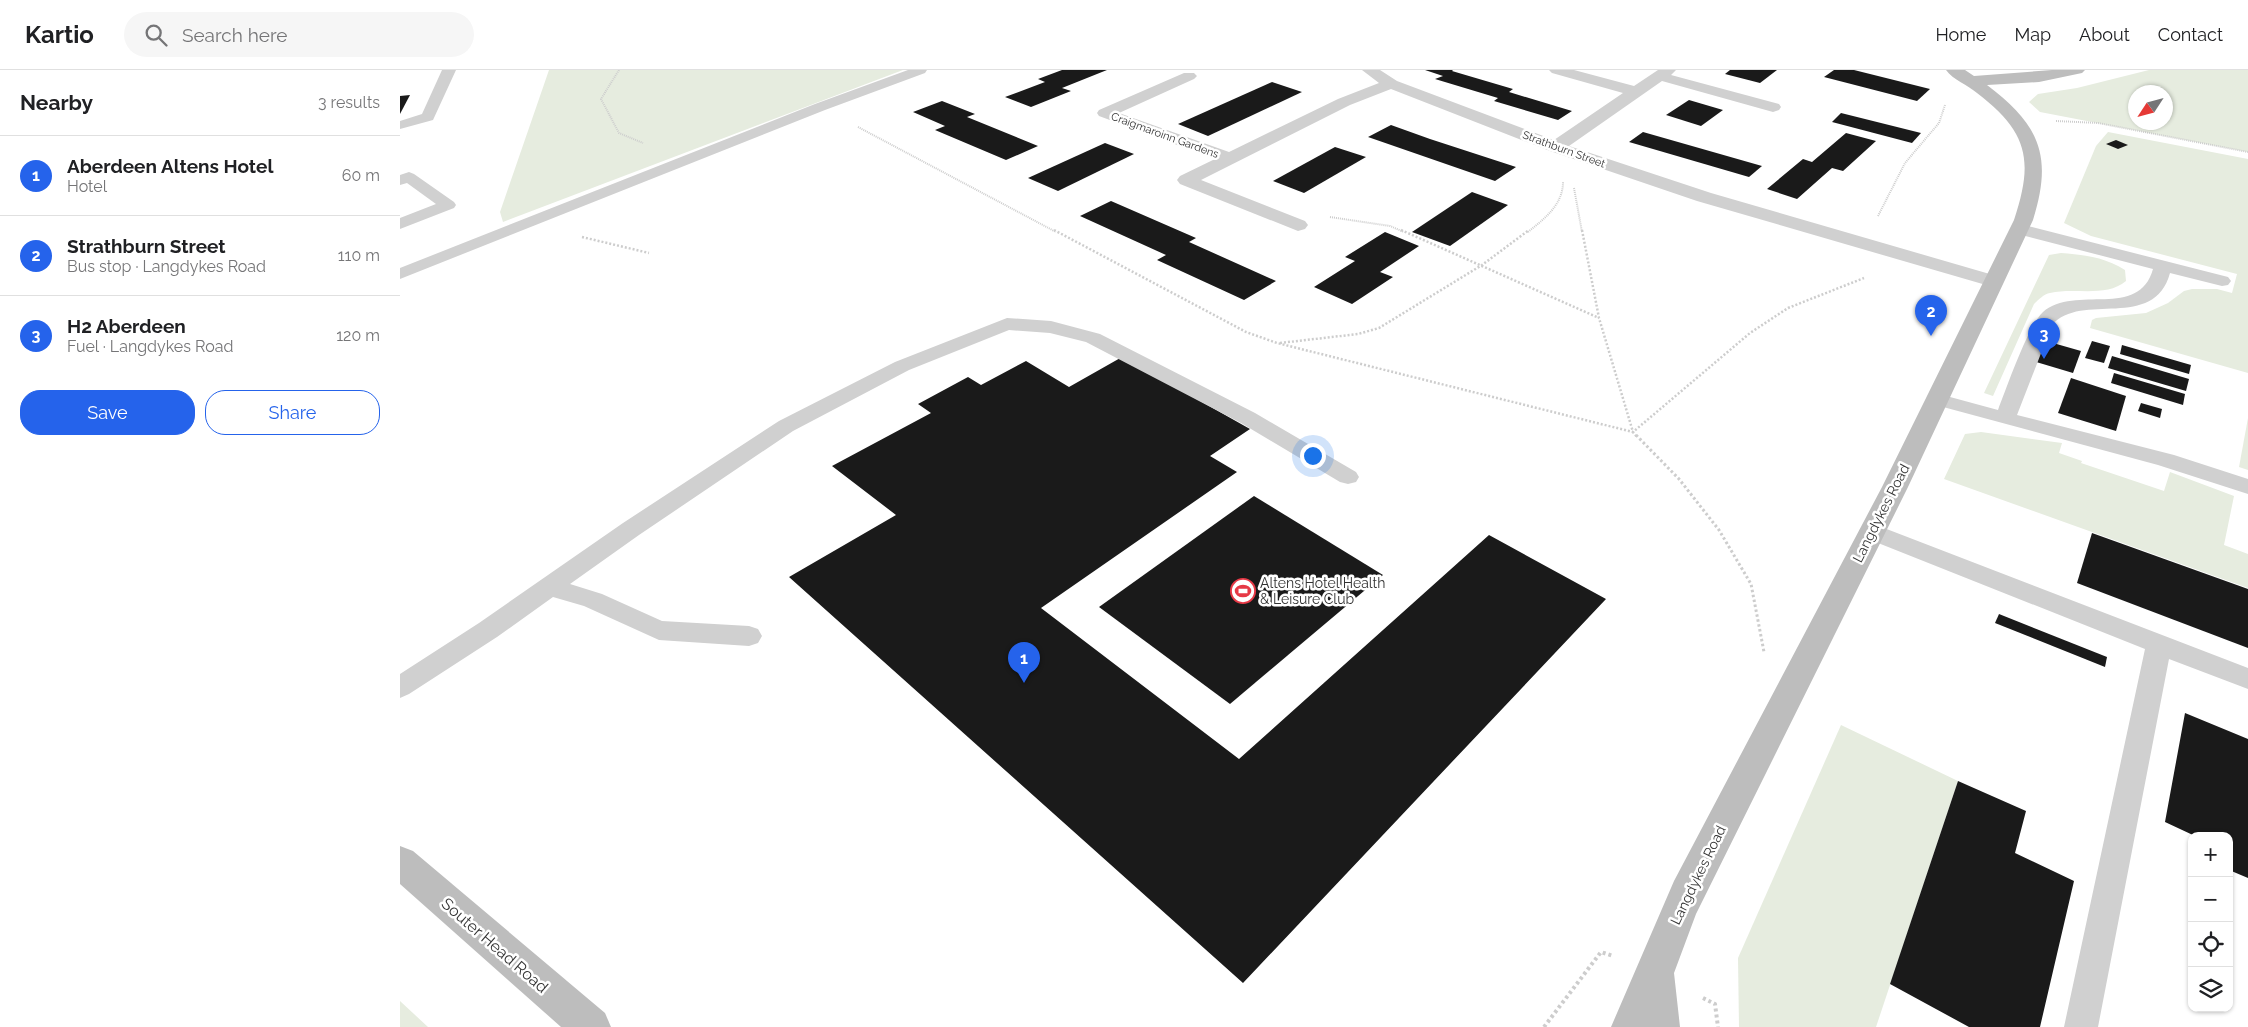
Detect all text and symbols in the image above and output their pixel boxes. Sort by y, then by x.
search box [124,12,474,57]
text: Kartio [25,20,94,49]
icon: search [142,21,170,49]
text: Search here [182,24,287,46]
text: Home [1935,24,1986,45]
text: Map [2014,24,2051,45]
text: About [2079,24,2130,45]
text: Contact [2158,24,2223,45]
north arrow [2128,85,2173,130]
text: Nearby [20,90,93,115]
text: 3 results [318,93,380,112]
street label: Craigmaroinn Gardens [1109,110,1220,161]
street label: Strathburn Street [1521,128,1607,171]
text: Aberdeen Altens Hotel [67,155,273,177]
text: 1 [32,166,40,185]
text: 60 m [342,166,380,185]
text: Hotel [67,177,107,196]
text: Strathburn Street [67,235,226,257]
text: 2 [31,246,41,265]
text: 110 m [338,246,380,265]
text: Bus stop · Langdykes Road [67,257,266,276]
pin: 2 [1915,295,1947,336]
text: H2 Aberdeen [67,315,186,337]
pin: 3 [2028,318,2060,359]
text: 3 [32,326,40,345]
text: 120 m [336,326,380,345]
text: Fuel · Langdykes Road [67,337,233,356]
button: Save [20,390,195,435]
button: Share [205,390,380,435]
your location [1300,443,1326,469]
street label: Langdykes Road [1849,461,1913,565]
place label: Altens Hotel Health & Leisure Club [1260,575,1385,607]
sports icon: Altens Hotel Health & Leisure Club [1230,578,1256,604]
pin: 1 [1008,642,1040,683]
street label: Langdykes Road [1667,823,1729,927]
map controls [2188,832,2233,1012]
button: + [2188,832,2233,877]
button: − [2188,877,2233,922]
street label: Souter Head Road [438,894,552,997]
button: locate [2188,922,2233,967]
button: layers [2188,967,2233,1012]

